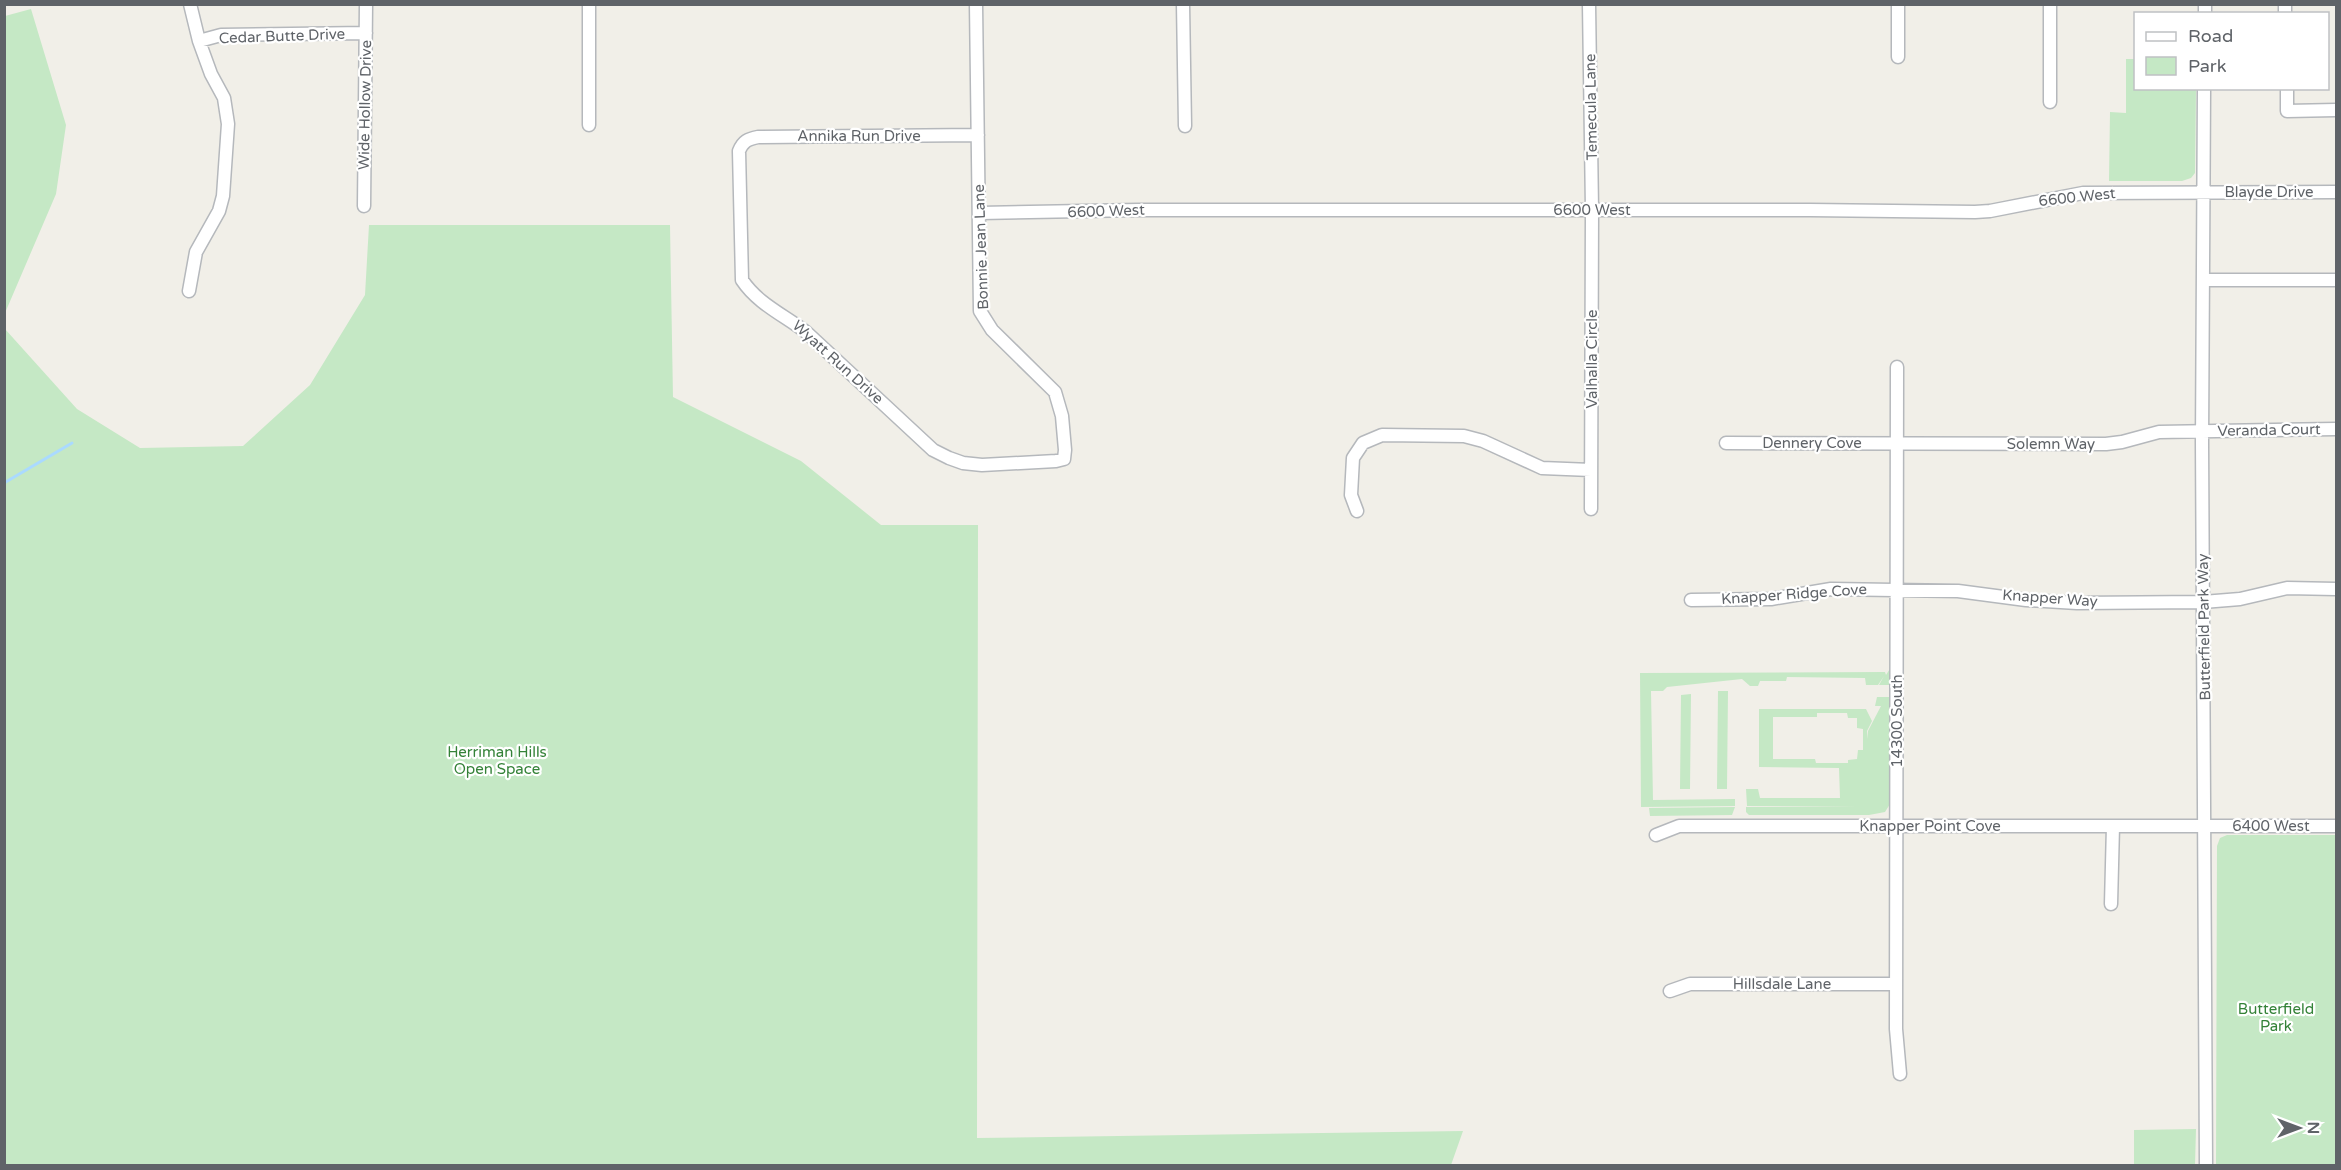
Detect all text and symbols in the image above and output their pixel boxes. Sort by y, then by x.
legend [2134,12,2329,90]
street label: Cedar Butte Drive [219,25,345,47]
text: Road [2188,25,2233,47]
street label: Wide Hollow Drive [355,40,375,170]
street label: Temecula Lane [1581,53,1601,161]
text: Park [2188,55,2227,77]
street label: Annika Run Drive [797,127,921,145]
street label: Blayde Drive [2224,183,2314,201]
street label: Bonnie Jean Lane [970,184,992,310]
street label: 6600 West [2038,184,2117,210]
street label: 6600 West [1067,201,1145,221]
street label: 6600 West [1553,201,1631,219]
street label: Valhalla Circle [1583,309,1601,409]
street label: Wyatt Run Drive [789,316,887,408]
street label: Veranda Court [2217,420,2321,440]
street label: Dennery Cove [1762,434,1862,452]
street label: Solemn Way [2007,435,2095,453]
street label: Butterfield Park Way [2194,553,2214,701]
street label: Knapper Ridge Cove [1721,580,1867,608]
street label: Knapper Way [2002,586,2098,610]
street label: 14300 South [1888,674,1906,768]
park label: Herriman Hills Open Space [447,743,547,778]
street label: Knapper Point Cove [1859,817,2001,835]
street label: 6400 West [2232,817,2310,835]
street label: Hillsdale Lane [1733,975,1831,993]
park label: Butterfield Park [2238,1000,2314,1035]
north arrow [2269,1098,2329,1158]
text: N [2303,1122,2323,1134]

